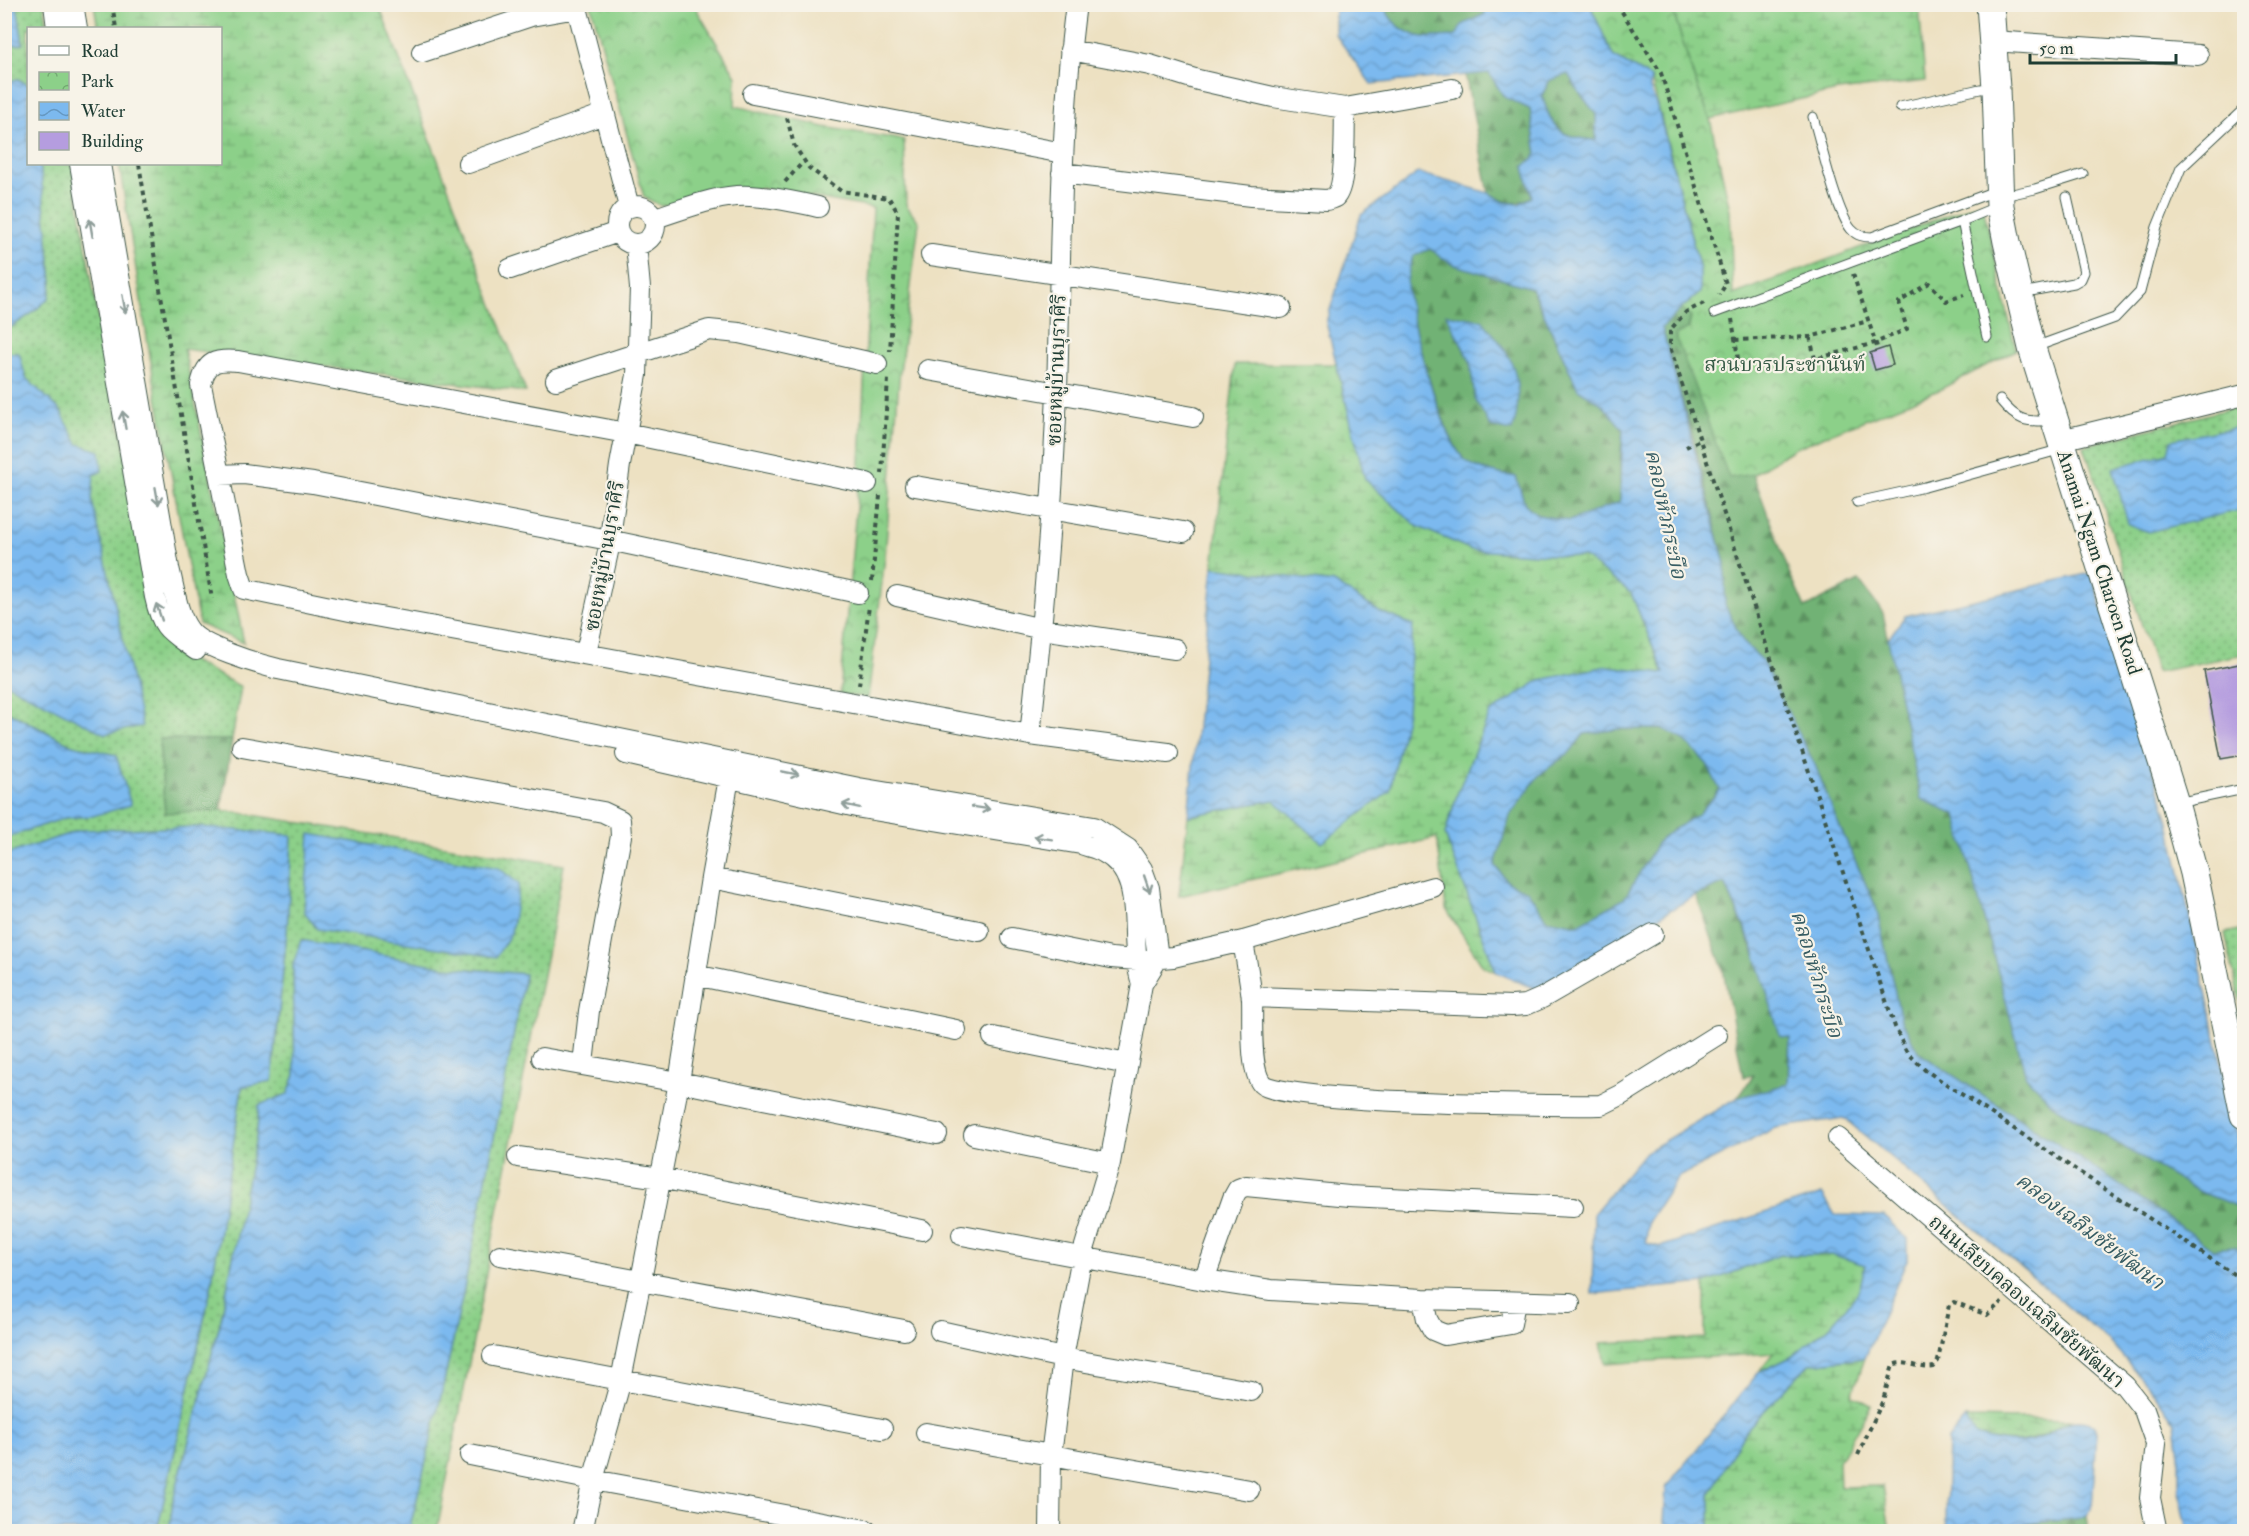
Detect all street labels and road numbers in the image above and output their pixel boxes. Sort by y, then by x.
street label: ซอยหมู่บ้านบุราศิริ [1041,293,1072,446]
street label: Anamai Ngam Charoen Road [2051,446,2148,678]
street label: ซอยหมู่บ้านบุราศิริ [579,479,630,633]
street label: ถนนเลียบคลองเฉลิมชัยพัฒนา [1923,1209,2130,1393]

